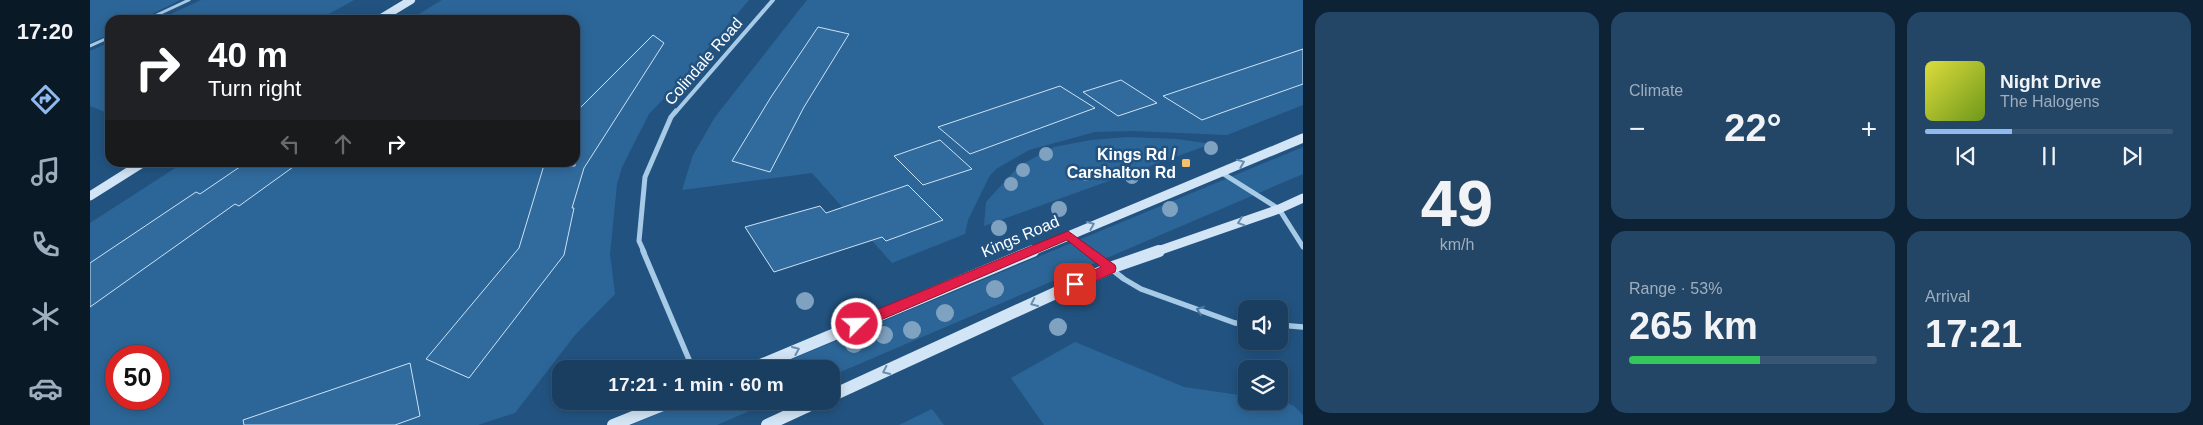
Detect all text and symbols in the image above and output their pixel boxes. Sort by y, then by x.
street label: Colindale Road [661,14,746,108]
text: 17:20 [17,19,73,44]
icon: right [125,35,190,100]
text: 40 m [208,35,288,74]
text: Night Drive [2000,71,2101,92]
text: Turn right [208,76,301,101]
icon: directions [28,82,63,117]
text: Climate [1629,82,1683,99]
text: The Halogens [2000,93,2100,110]
text: 22° [1724,107,1782,149]
text: − [1629,113,1645,144]
text: + [1861,113,1877,144]
icon: left [276,130,304,158]
icon: ahead [329,130,357,158]
icon: right [382,130,410,158]
icon: previous [1952,142,1980,170]
icon: pause [2035,142,2063,170]
icon: next [2118,142,2146,170]
place label: Kings Rd / Carshalton Rd [1067,146,1177,181]
icon: music [28,154,63,189]
marker: Kings Rd / Carshalton Rd [1180,157,1192,169]
one-way arrow [1236,159,1245,169]
text: 49 [1421,167,1493,240]
street label: Kings Road [979,212,1062,260]
one-way arrow [1238,216,1246,226]
one-way arrow [1086,221,1095,232]
icon: phone [28,227,63,262]
text: km/h [1440,236,1474,253]
pin [1054,263,1096,305]
icon: arrive [1061,270,1089,298]
text: Range · 53% [1629,280,1722,297]
text: Arrival [1925,288,1970,305]
position arrow [830,297,882,349]
one-way arrow [1030,297,1039,307]
icon: climate [28,299,63,334]
map controls [1238,300,1288,410]
button: sound [1238,300,1288,350]
text: 265 km [1629,305,1758,347]
one-way arrow [1196,306,1204,316]
text: 17:21 [1925,313,2022,355]
speed limit sign: 50 [105,345,170,410]
one-way arrow [791,345,800,356]
button: layers [1238,360,1288,410]
one-way arrow [882,364,891,375]
icon: car [28,371,63,406]
text: 17:21 · 1 min · 60 m [608,374,784,395]

